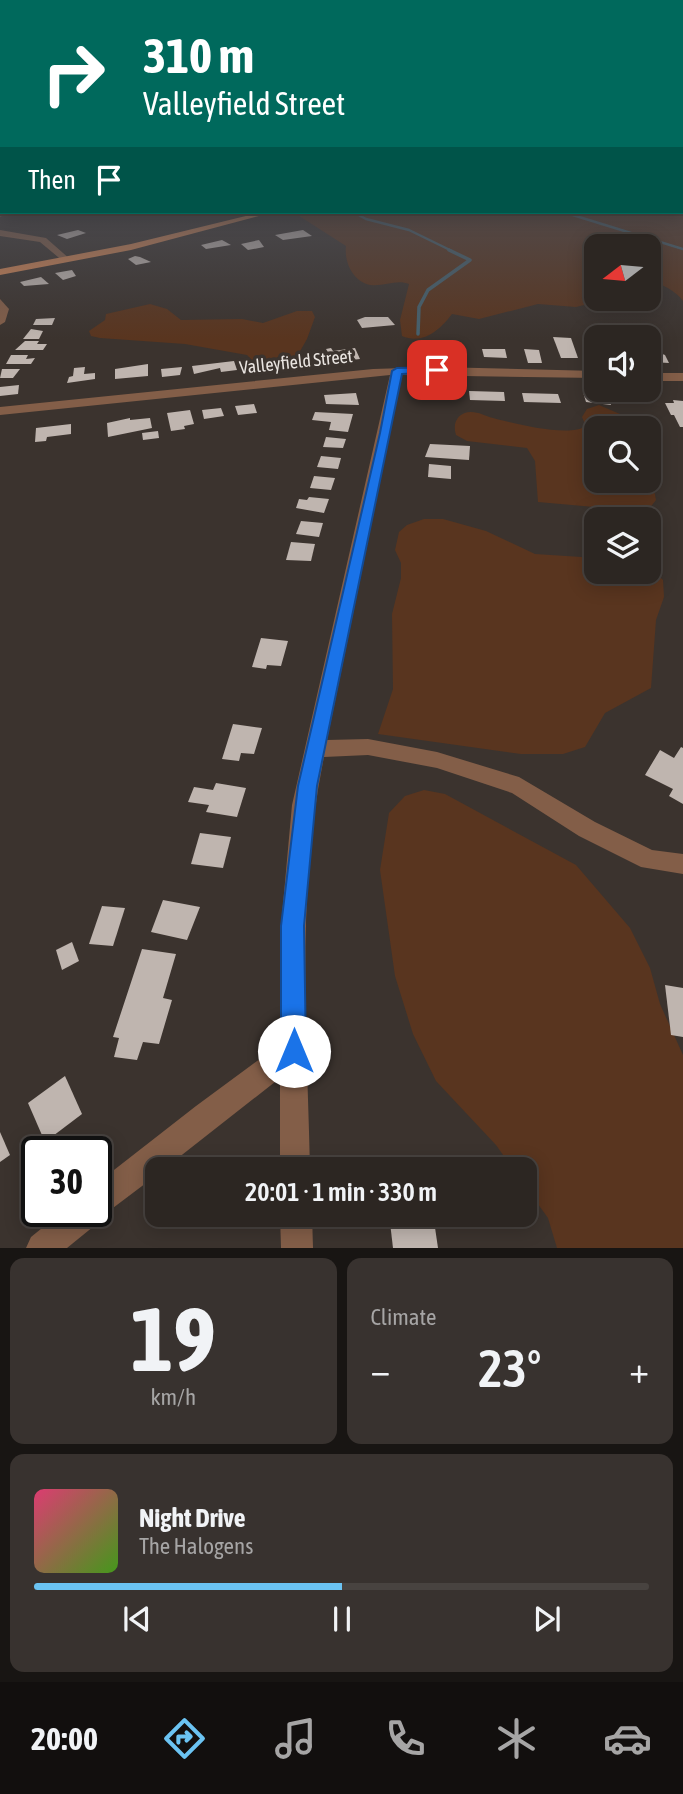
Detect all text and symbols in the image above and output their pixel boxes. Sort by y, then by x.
text: 310 m [143,27,254,83]
icon: right [28,28,119,119]
text: Valleyfield Street [143,85,345,122]
icon: arrive [90,161,128,199]
text: Then [28,165,76,195]
north arrow [584,234,662,312]
map controls [584,234,661,584]
button: sound [584,325,661,402]
pin [407,340,467,400]
street label: Valleyfield Street [238,345,354,378]
icon: arrive [418,351,456,389]
button: search [584,416,661,493]
button: layers [584,507,661,584]
position arrow [257,1014,331,1088]
speed limit sign: 30 [21,1136,112,1227]
text: 20:01 · 1 min · 330 m [245,1177,437,1207]
text: 19 [130,1286,216,1390]
text: Climate [371,1304,436,1330]
text: 23° [478,1338,541,1398]
text: − [371,1348,390,1391]
text: + [629,1348,649,1391]
text: km/h [150,1384,196,1410]
text: Night Drive [139,1503,246,1533]
text: The Halogens [139,1533,253,1559]
icon: previous [118,1600,156,1638]
icon: pause [323,1600,361,1638]
icon: next [528,1600,566,1638]
icon: directions [160,1714,209,1763]
icon: music [271,1714,320,1763]
icon: phone [381,1714,430,1763]
icon: climate [492,1714,541,1763]
icon: car [603,1714,652,1763]
text: 20:00 [31,1720,98,1757]

